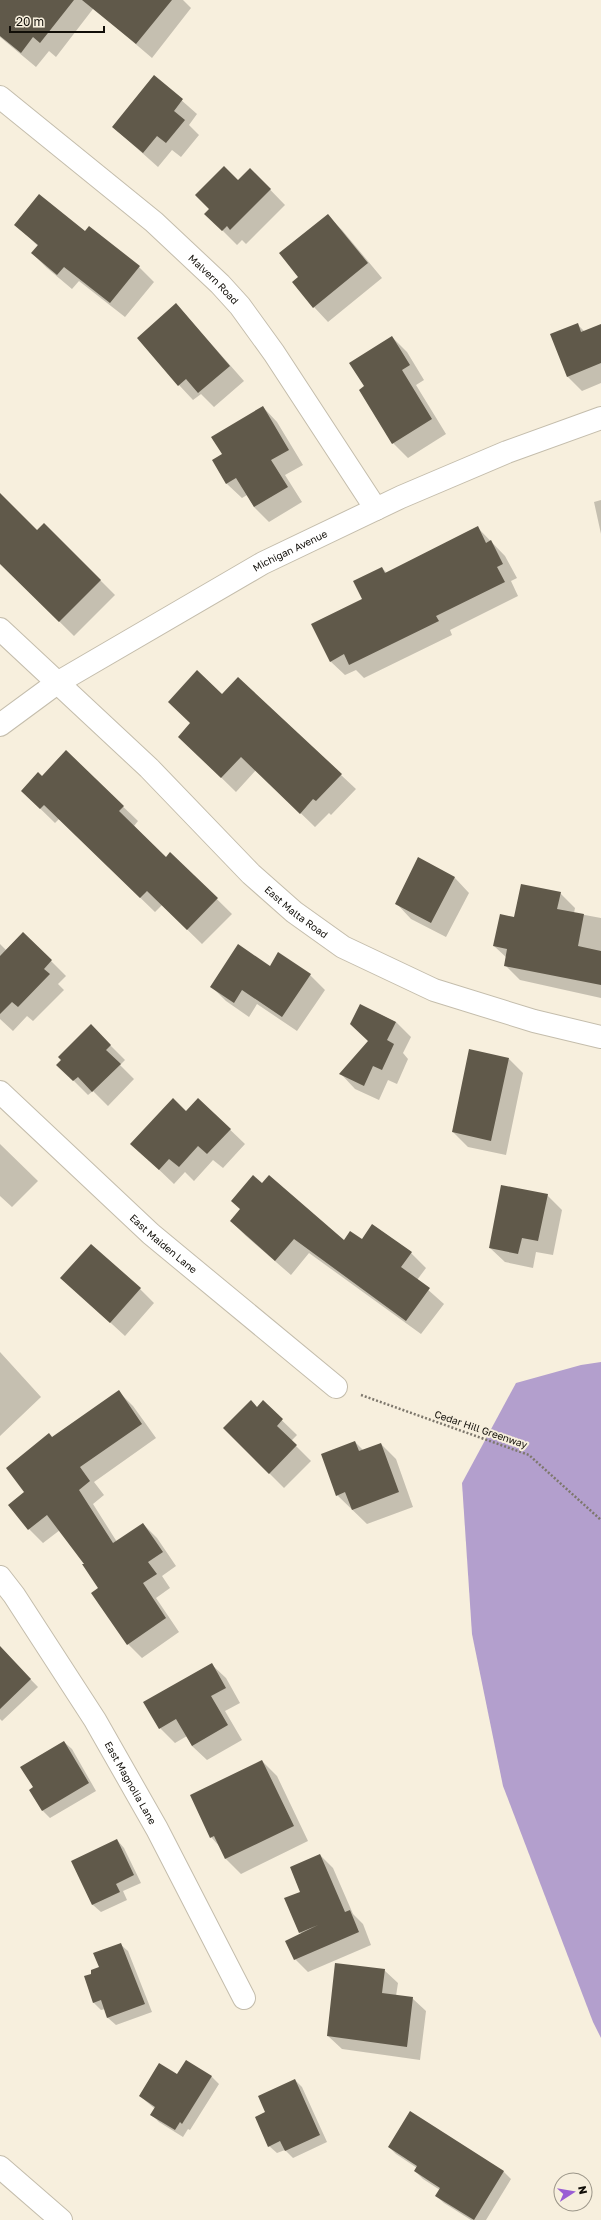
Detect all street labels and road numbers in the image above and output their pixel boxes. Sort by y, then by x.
street label: Malvern Road [186,252,241,306]
street label: Michigan Avenue [251,527,329,574]
street label: East Malta Road [262,883,330,940]
street label: East Maiden Lane [128,1211,200,1276]
street label: Cedar Hill Greenway [433,1407,529,1451]
street label: East Magnolia Lane [102,1739,159,1827]

